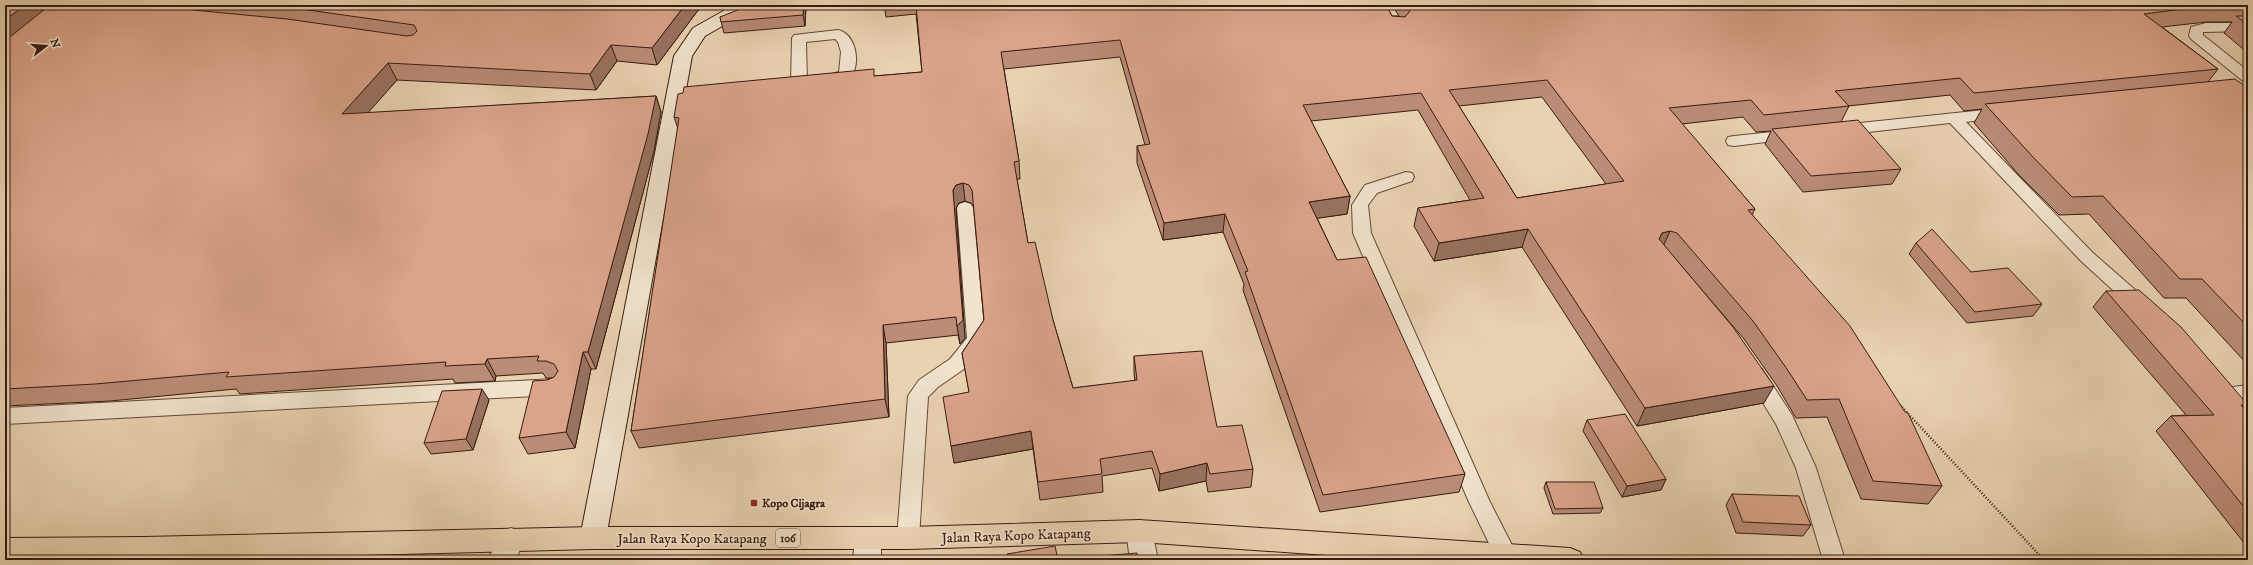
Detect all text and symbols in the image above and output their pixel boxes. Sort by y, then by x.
north arrow [26,26,66,66]
text: N [47,37,63,50]
place label: Kopo Cijagra [762,496,826,511]
marker: Kopo Cijagra [749,498,759,508]
street label: Jalan Raya Kopo Katapang [939,524,1091,548]
road number: 106 [776,529,800,547]
street label: Jalan Raya Kopo Katapang [615,530,767,548]

